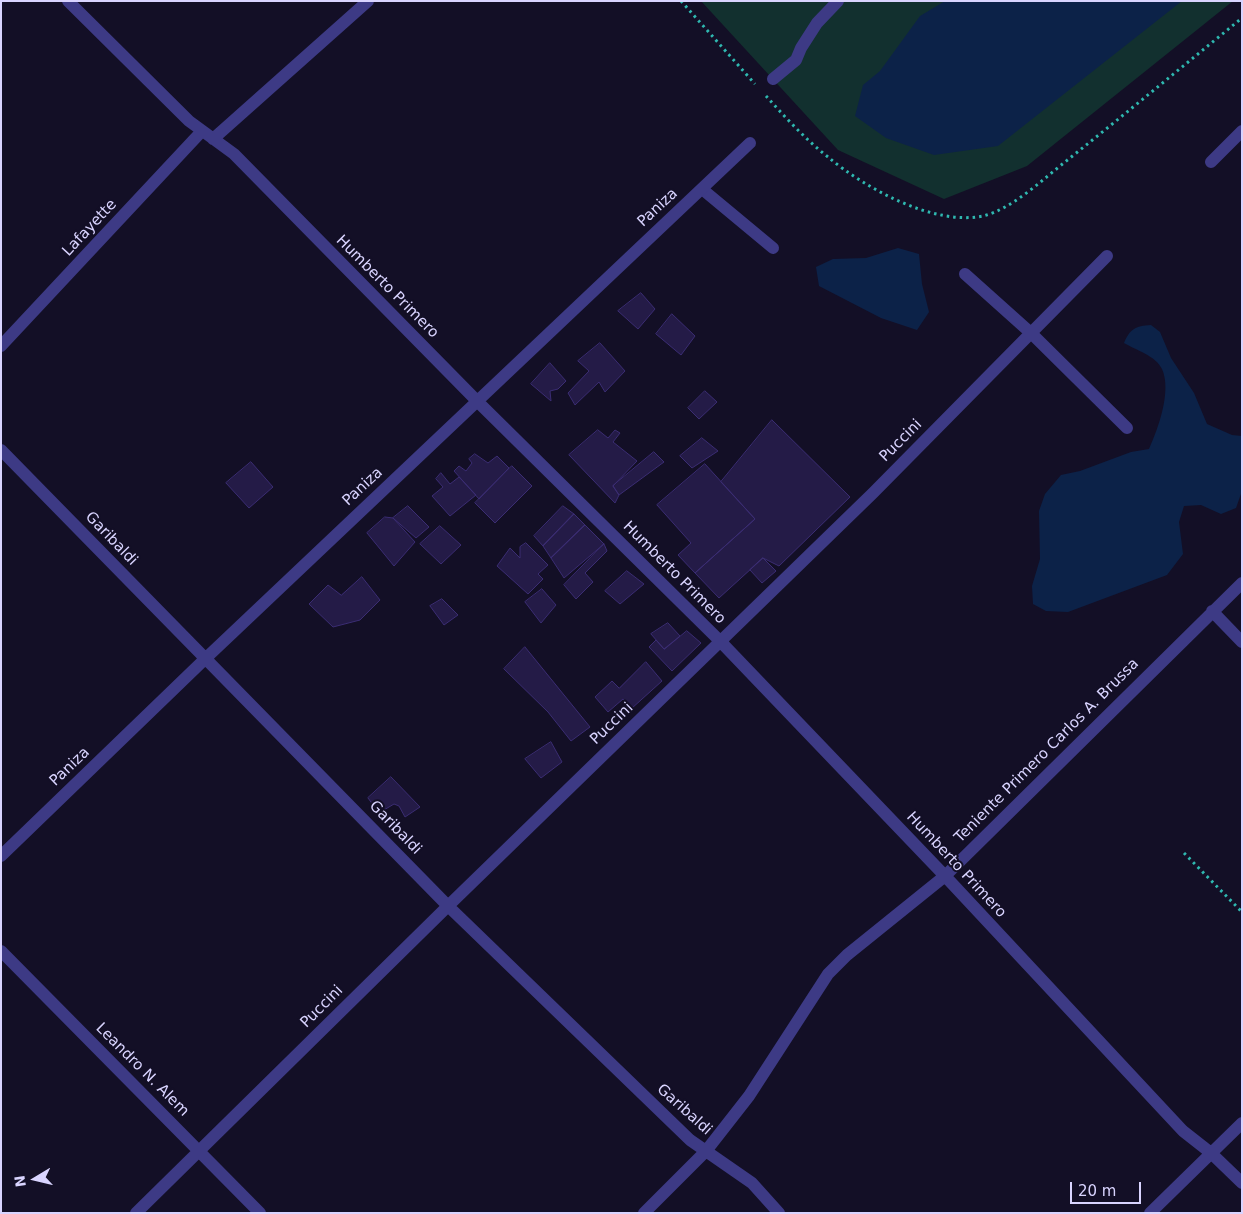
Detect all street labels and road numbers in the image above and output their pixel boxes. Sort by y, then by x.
street label: Paniza [634,185,682,231]
street label: Lafayette [59,196,121,260]
street label: Humberto Primero [332,232,442,342]
street label: Puccini [876,416,926,466]
street label: Paniza [339,464,387,510]
street label: Garibaldi [81,508,141,570]
street label: Humberto Primero [619,518,729,628]
street label: Teniente Primero Carlos A. Brussa [951,655,1143,847]
street label: Puccini [587,699,637,749]
street label: Paniza [46,744,94,790]
street label: Garibaldi [365,797,425,859]
street label: Humberto Primero [902,808,1010,922]
street label: Puccini [297,982,347,1032]
street label: Leandro N. Alem [92,1020,192,1120]
street label: Garibaldi [653,1081,715,1139]

